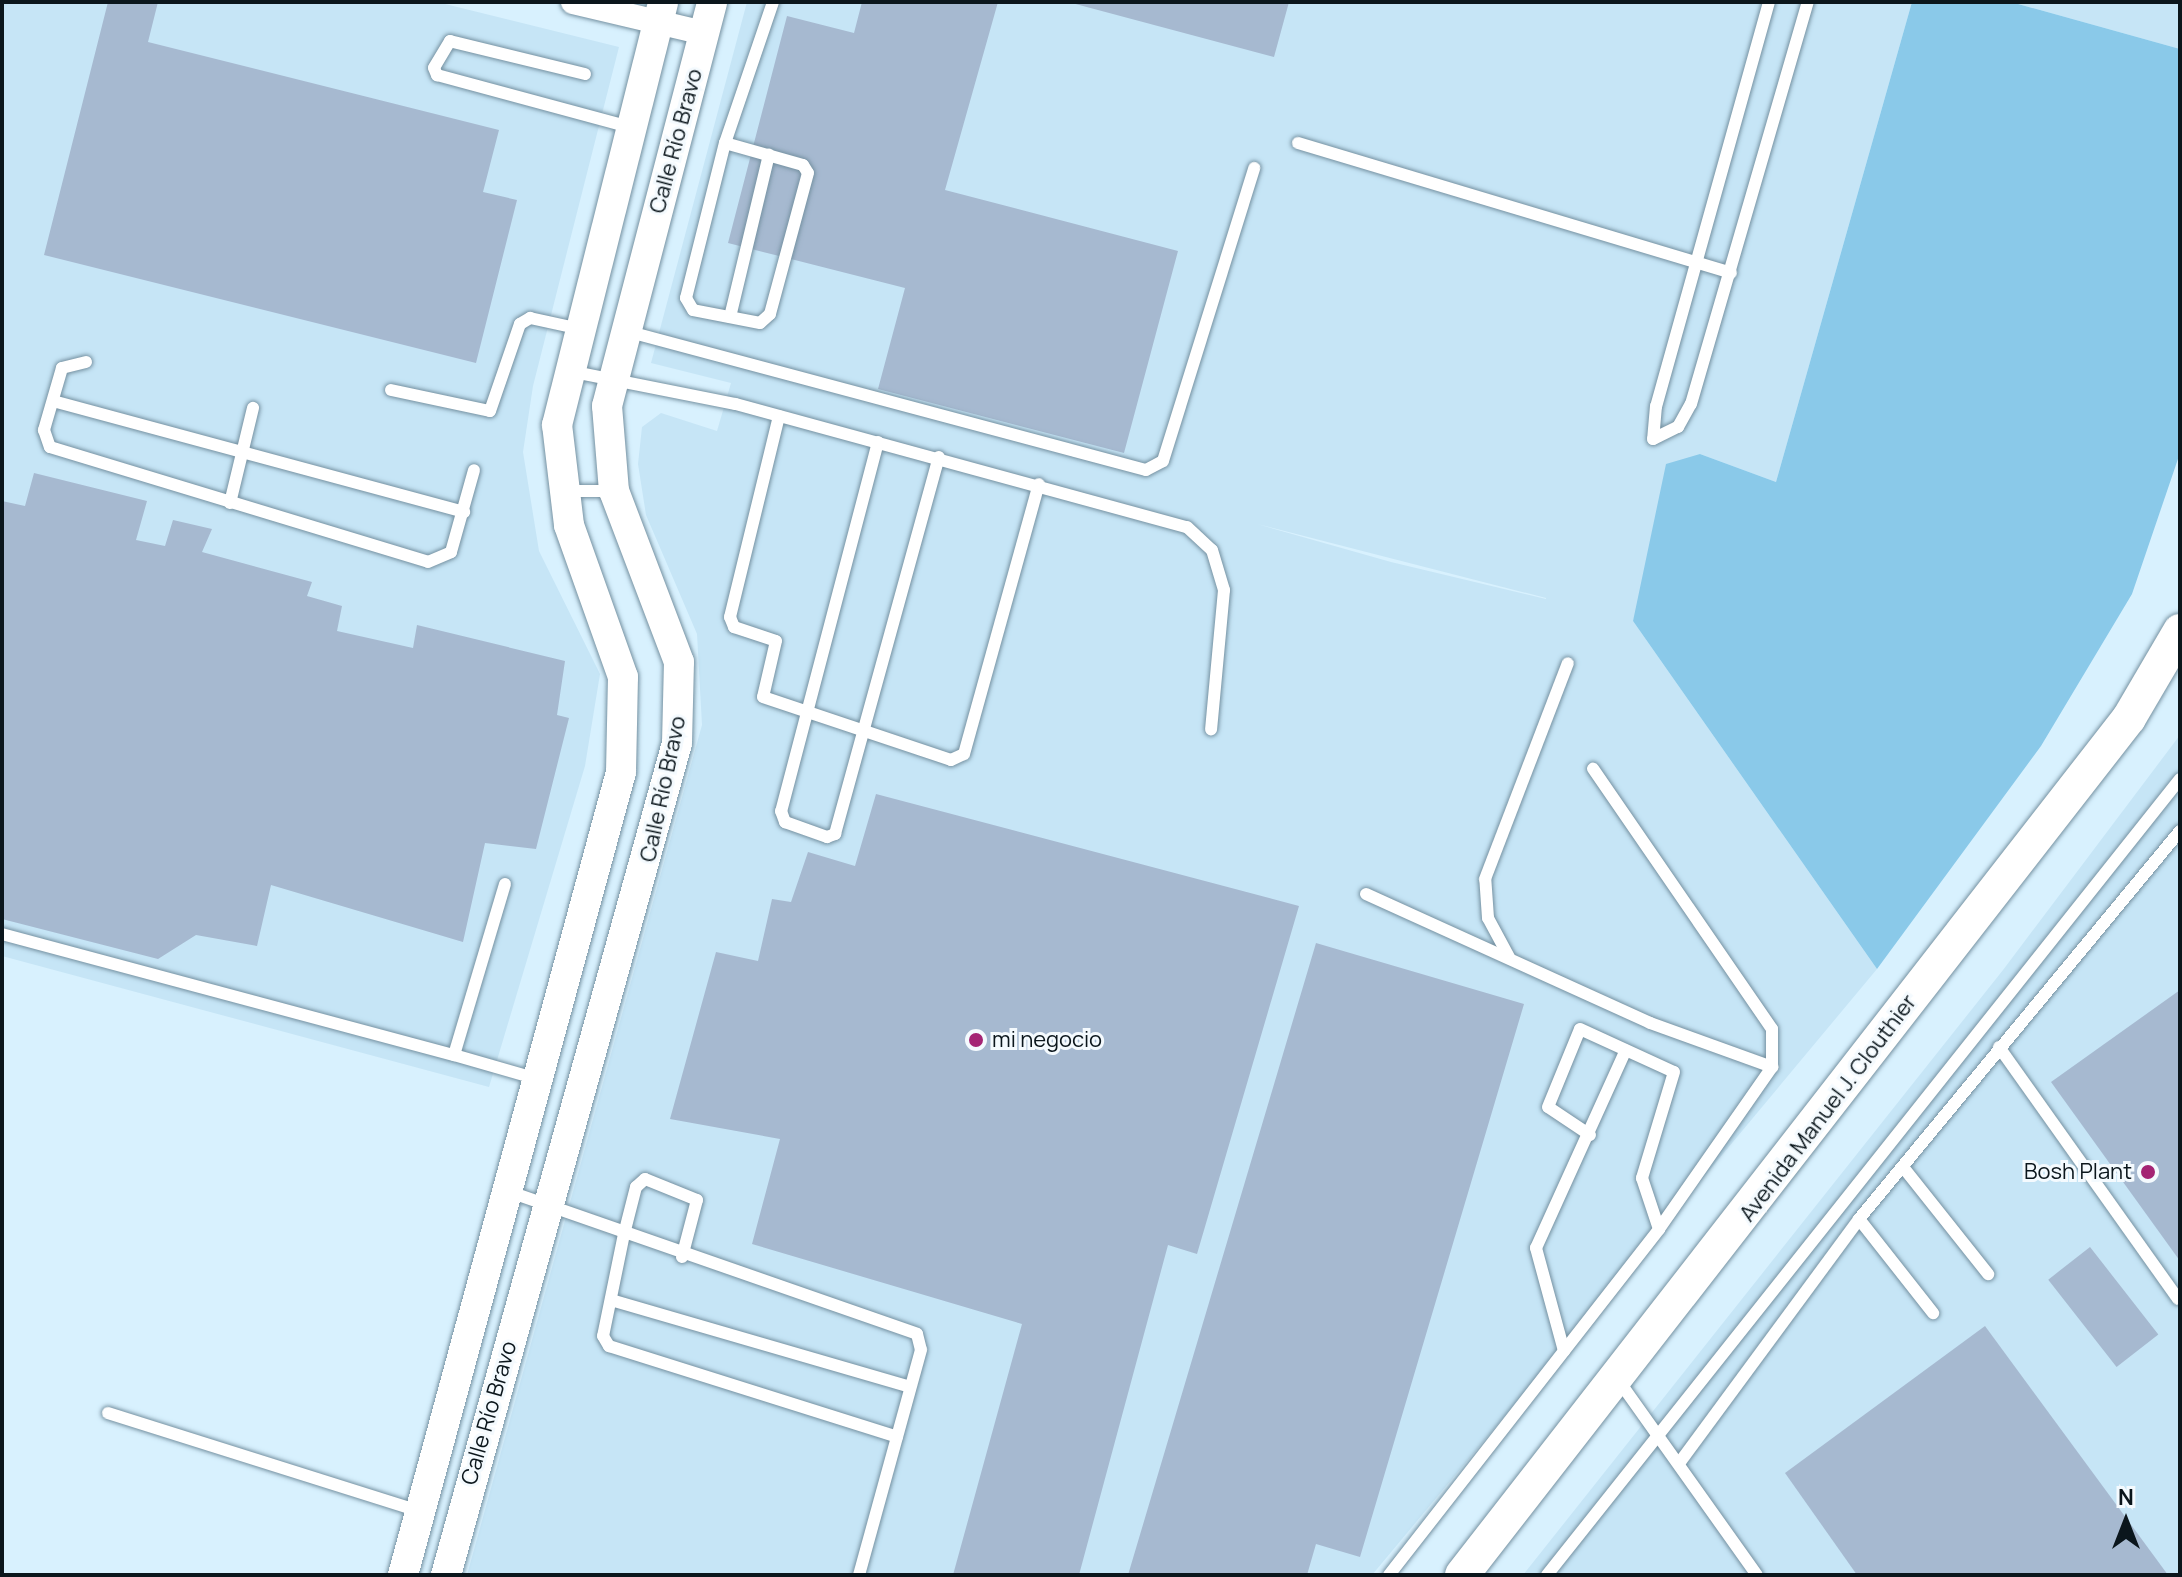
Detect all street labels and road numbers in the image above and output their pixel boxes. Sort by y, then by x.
street label: Calle Río Bravo [644,66,708,216]
street label: Calle Río Bravo [635,714,691,864]
street label: Avenida Manuel J. Clouthier [1734,989,1922,1227]
street label: Calle Río Bravo [456,1338,522,1488]

